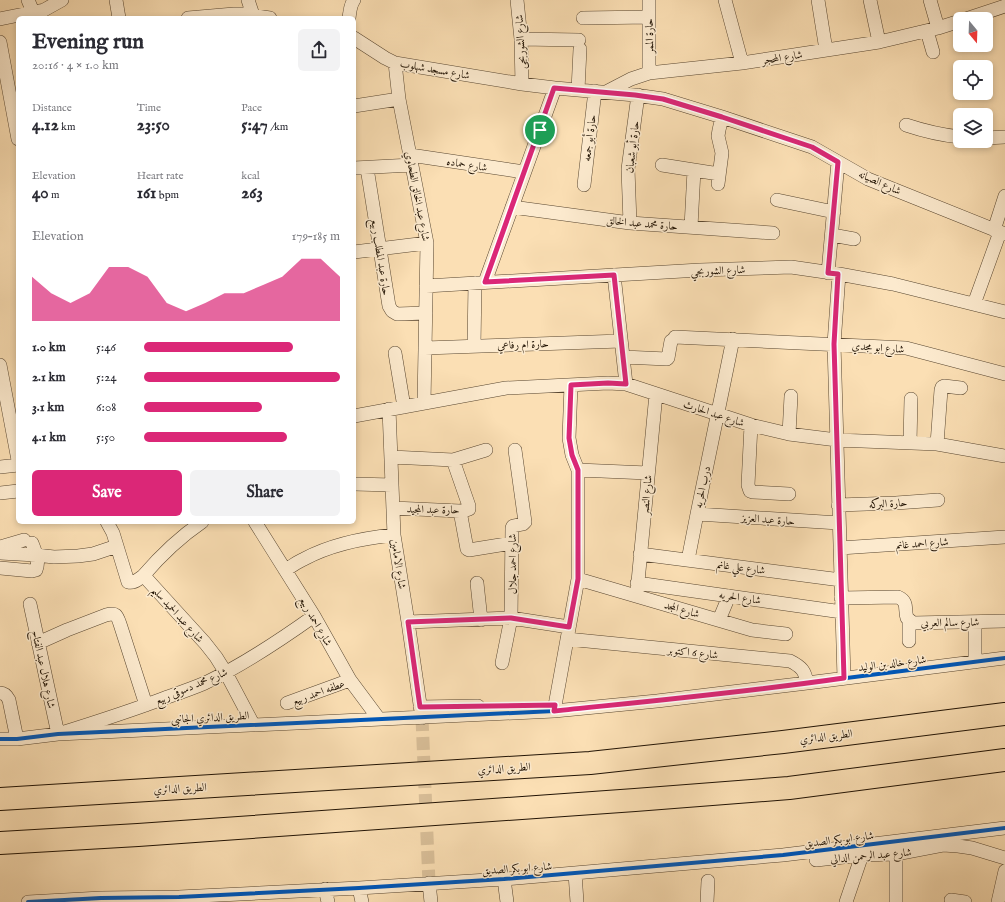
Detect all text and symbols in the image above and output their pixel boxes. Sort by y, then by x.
north arrow [953,12,993,52]
map controls [953,12,993,148]
street label: شارع الشوربجى [513,14,531,70]
street label: حارة الممر [643,18,657,55]
text: Evening run [32,28,144,56]
button: share [298,29,340,71]
street label: شارع المحجر [760,48,804,70]
text: 20:16 · 4 × 1.0 km [32,57,119,74]
street label: شارع مسجد شهلوب [398,57,471,85]
button: locate [953,60,993,100]
text: Distance [32,101,72,115]
text: Time [137,101,161,115]
text: Pace [241,101,262,115]
button: layers [953,108,993,148]
pin [523,113,557,147]
street label: حارة أبو جمعه [578,113,600,162]
text: 4.12 [32,115,59,136]
text: 23:50 [137,115,170,136]
text: 5:47 [241,115,268,136]
icon: arrive [529,119,551,141]
text: km [59,120,75,134]
text: /km [268,120,288,134]
street label: حارة أبو شعبان [621,120,643,174]
street label: شارع عبد الخالق الطحاوي [399,150,433,243]
street label: شارع حماده [445,155,488,177]
street label: شارع الصيانه [855,167,903,200]
text: Elevation [32,169,76,183]
text: Heart rate [137,169,184,183]
text: kcal [241,169,260,183]
text: 40 [32,183,49,204]
text: 161 [137,183,156,204]
text: 263 [241,183,263,204]
text: m [49,188,60,202]
text: bpm [156,188,179,202]
street label: حارة محمد عبد الخالق [606,214,679,234]
street label: حارة عبد المطلب ربيع [365,218,393,297]
text: Elevation [32,228,84,245]
text: 179–185 m [292,228,340,245]
street label: شارع الشوربجي [690,263,746,282]
street label: حارة ام رفاعي [497,337,550,355]
text: 1.0 km [32,339,66,356]
text: 5:46 [96,339,116,356]
street label: شارع ابو مجدي [851,339,905,359]
text: 2.1 km [32,369,66,386]
text: 5:24 [96,369,117,386]
street label: شارع عبد الحارث [681,397,746,432]
text: 3.1 km [32,399,64,416]
text: 6:08 [96,399,116,416]
text: 4.1 km [32,429,66,446]
text: 5:50 [96,429,115,446]
street label: درب الحريه [692,465,714,510]
button: Save [32,470,182,516]
button: Share [190,470,340,516]
street label: شارع النصر [638,474,658,517]
street label: حارة البركه [869,495,908,512]
street label: حارة عبد المجيد [406,503,460,517]
street label: حارة عبد العزيز [740,511,796,529]
street label: شارع احمد جلال [506,534,522,594]
street label: شارع احمد غانم [895,535,949,555]
street label: شارع الامامين [385,538,409,590]
street label: شارع علي غانم [715,558,766,581]
street label: شارع عبد الحميد سليم [146,583,206,648]
street label: شارع الحريه [718,588,762,610]
street label: شارع احمد ربيع [294,594,335,650]
street label: شارع المجد [662,598,701,624]
street label: شارع سالم العربي [921,615,979,633]
street label: شارع هلال عبد الفتاح [25,629,58,710]
street label: شارع 6 اكتوبر [666,643,719,665]
street label: شارع خالد بن الوليد [857,653,927,677]
street label: شارع محمد دسوقي ربيع [153,665,231,710]
street label: عطفه احمد ربيع [290,677,347,711]
street label: الطريق الدائري الجانبى [170,709,250,728]
street label: الطريق الدائري [799,727,854,748]
street label: الطريق الدائري [477,760,531,779]
street label: الطريق الدائري [153,781,207,798]
street label: شارع ابو بكر الصديق [803,829,875,853]
street label: شارع عبد الرحمن الدالي [830,845,913,869]
street label: شارع ابو بكر الصديق [482,860,553,880]

